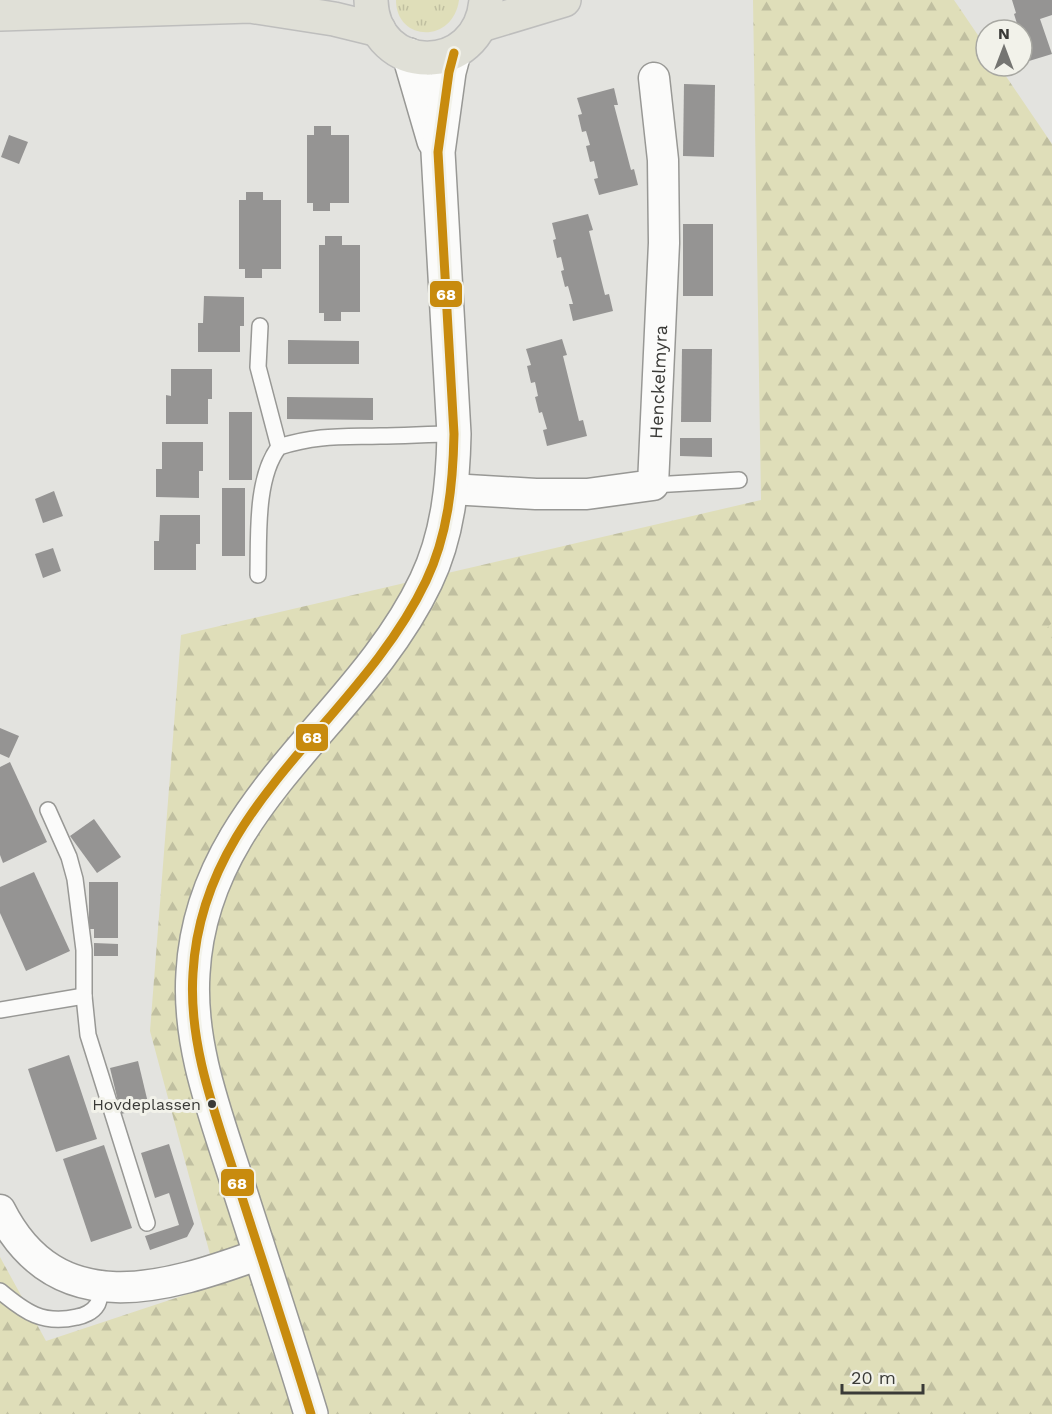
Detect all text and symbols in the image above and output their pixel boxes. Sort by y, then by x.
north arrow [974,18,1034,78]
text: N [998,24,1010,43]
line badge: 68 [429,280,463,308]
text: 68 [436,285,456,304]
street label: Henckelmyra [645,324,671,439]
line badge: 68 [295,723,329,752]
text: 68 [302,728,322,747]
place label: Hovdeplassen [92,1095,201,1114]
marker: Hovdeplassen [206,1098,218,1110]
line badge: 68 [220,1168,255,1197]
text: 68 [227,1174,247,1193]
scale bar [842,1357,923,1395]
text: 20 m [851,1367,896,1388]

